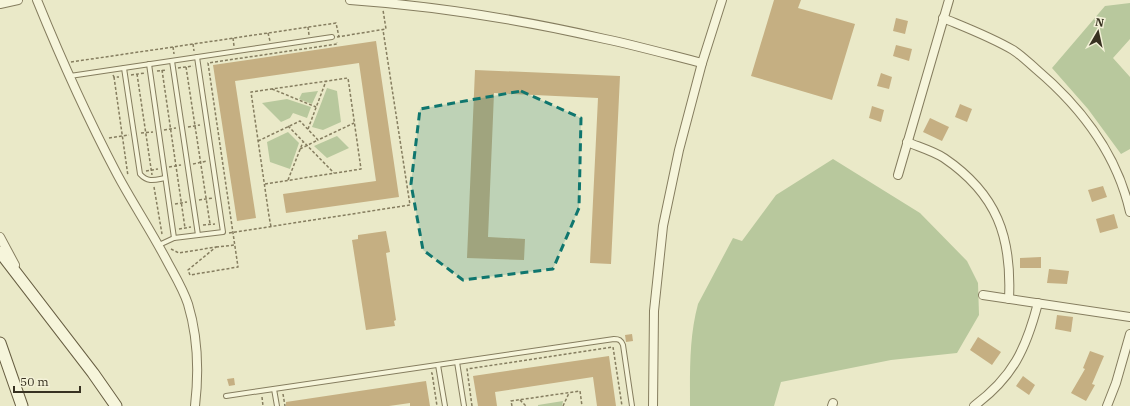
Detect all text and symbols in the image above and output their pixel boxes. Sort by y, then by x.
north arrow [1078,12,1118,52]
text: N [1094,15,1105,30]
scale bar [14,368,80,394]
text: 50 m [20,374,49,389]

